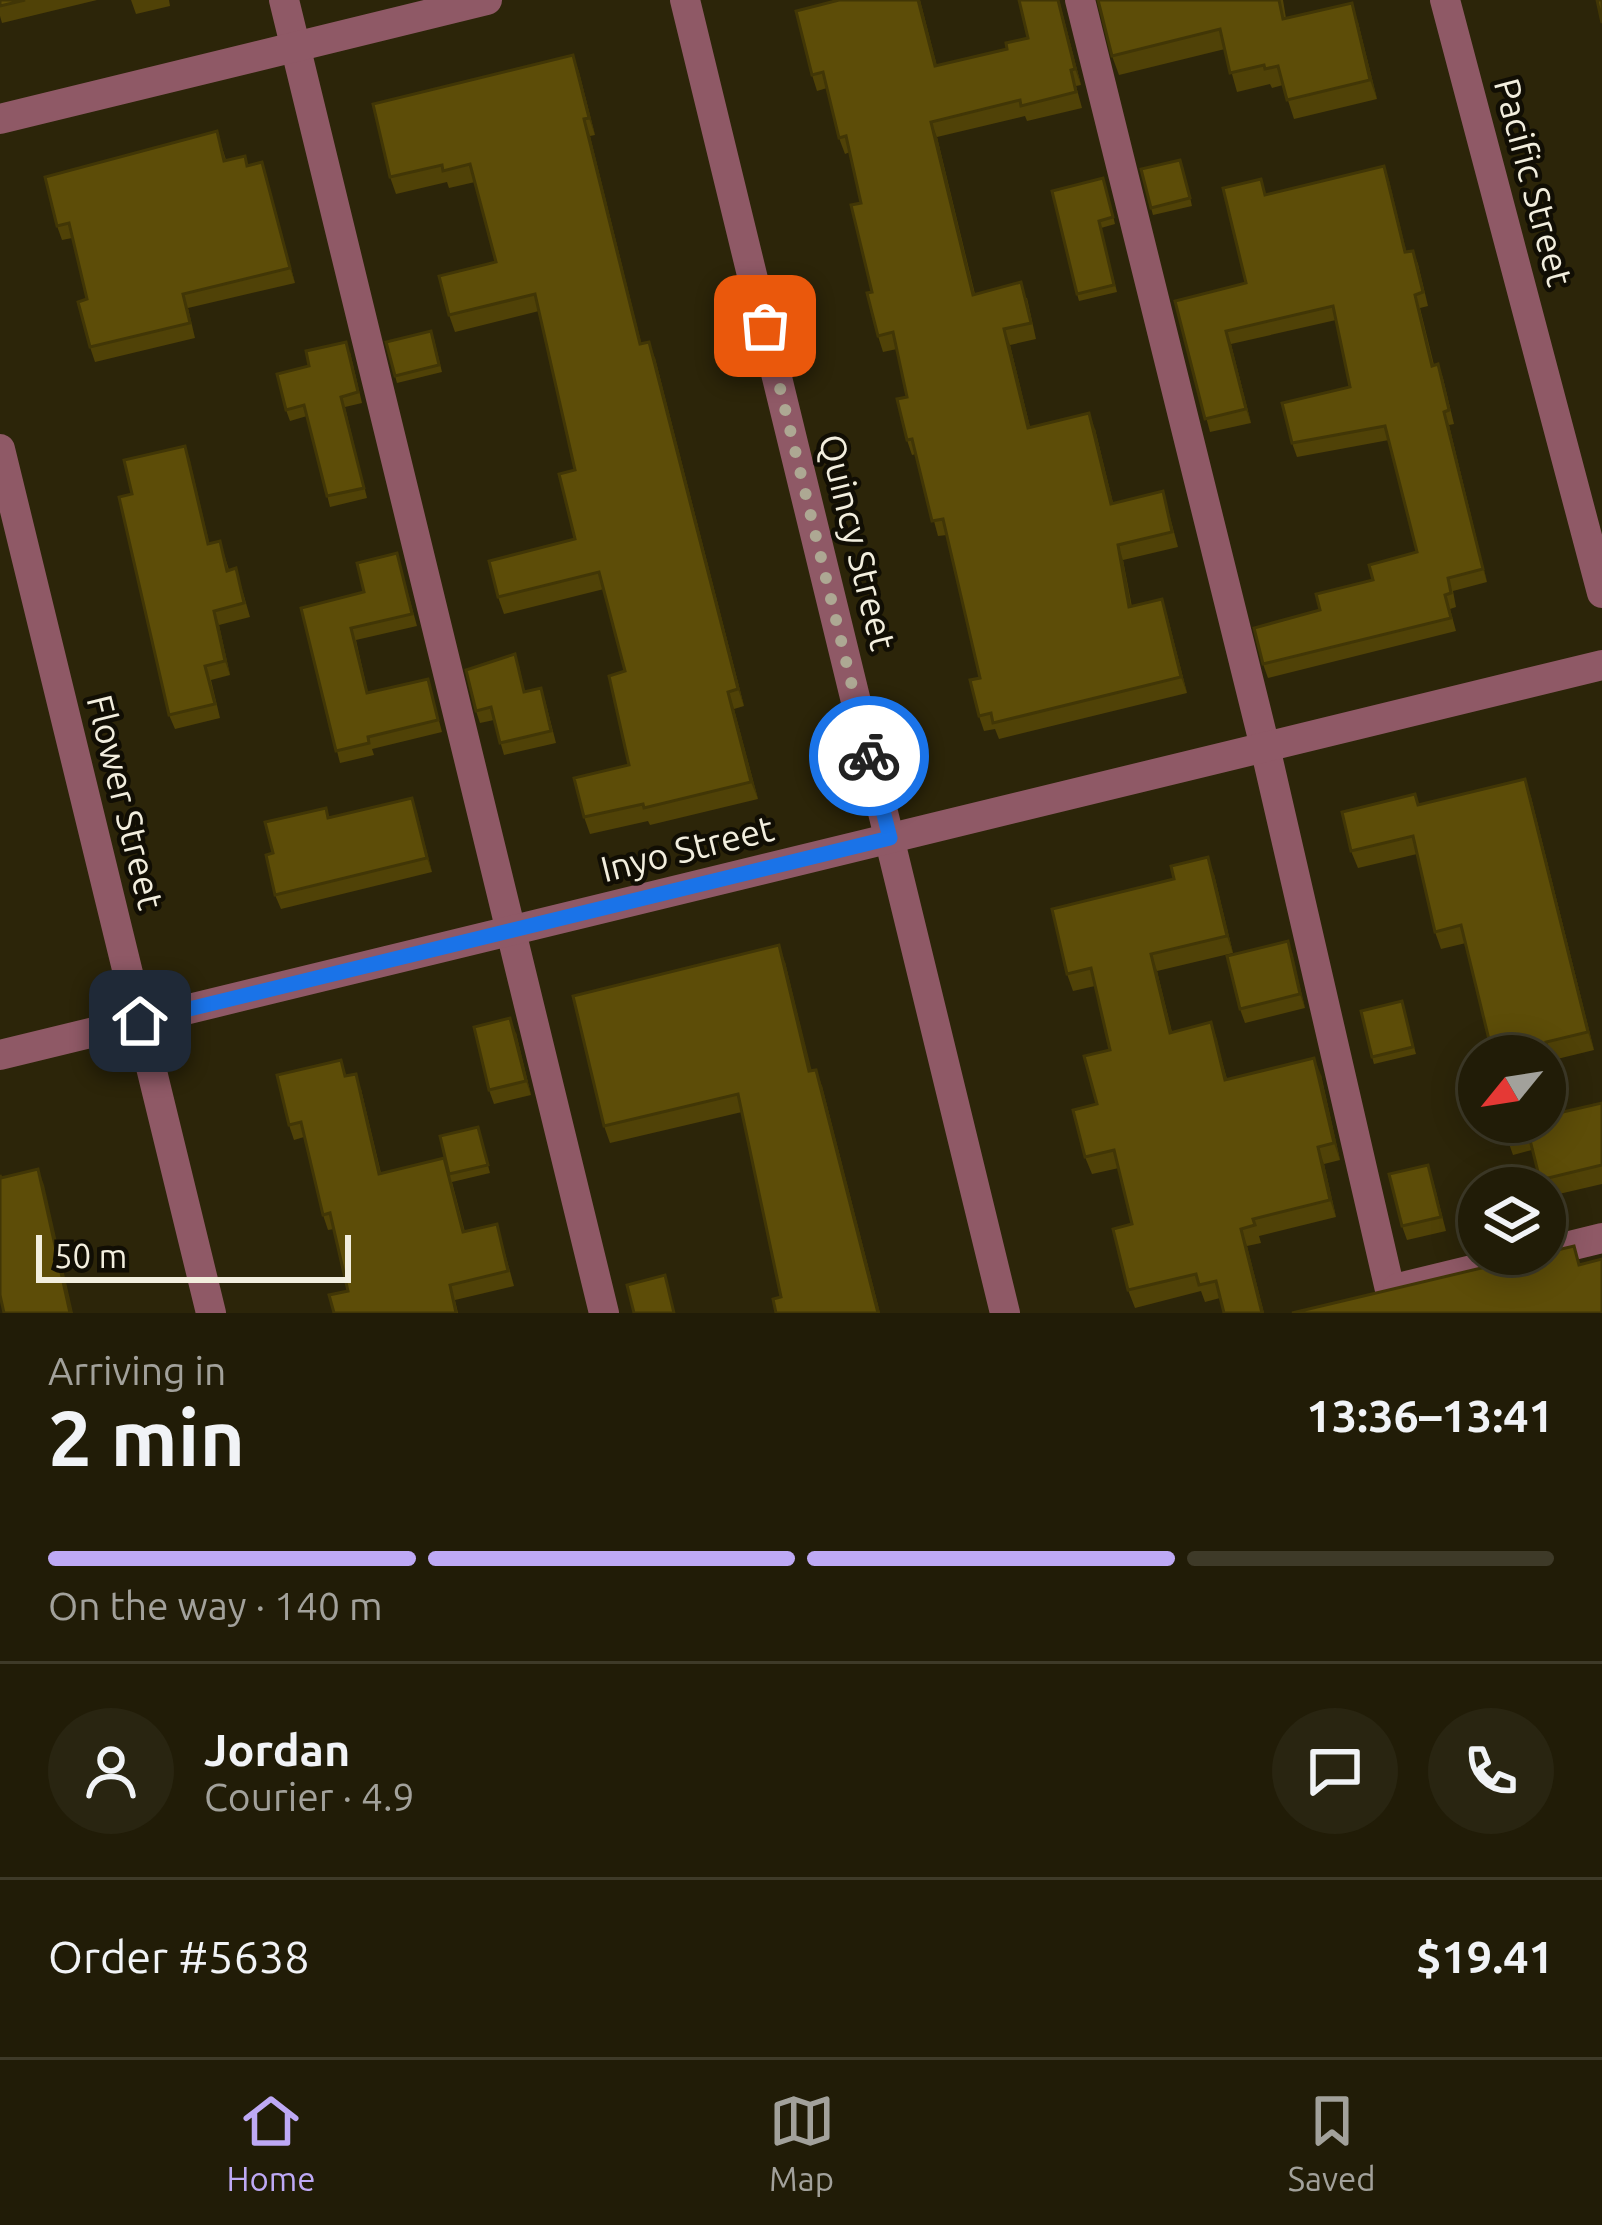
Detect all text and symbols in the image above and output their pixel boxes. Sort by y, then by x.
street label: Pacific Street [1487,74,1581,290]
pin [714,275,816,377]
icon: bag [732,293,798,359]
street label: Quincy Street [811,430,905,654]
street label: Flower Street [80,691,172,913]
courier [809,696,929,816]
icon: bike [836,723,902,789]
street label: Inyo Street [596,807,778,889]
pin [89,970,191,1072]
icon: home [107,988,173,1054]
north arrow [1458,1035,1566,1143]
map controls [1458,1035,1566,1275]
button: layers [1458,1167,1566,1275]
scale bar [36,1229,351,1282]
text: 50 m [54,1237,127,1274]
text: Arriving in [48,1349,226,1392]
text: 13:36–13:41 [1306,1390,1554,1441]
text: 2 min [48,1393,245,1481]
text: On the way · 140 m [48,1584,383,1627]
button: person [48,1708,174,1834]
button: chat [1272,1708,1398,1834]
button: phone [1428,1708,1554,1834]
text: Jordan [204,1724,350,1775]
text: Courier · 4.9 [204,1775,415,1818]
text: Order #5638 [48,1931,310,1982]
text: $19.41 [1416,1931,1554,1982]
tab: Home [227,2088,316,2197]
tab: Map [769,2088,835,2197]
tab: Saved [1288,2088,1375,2197]

